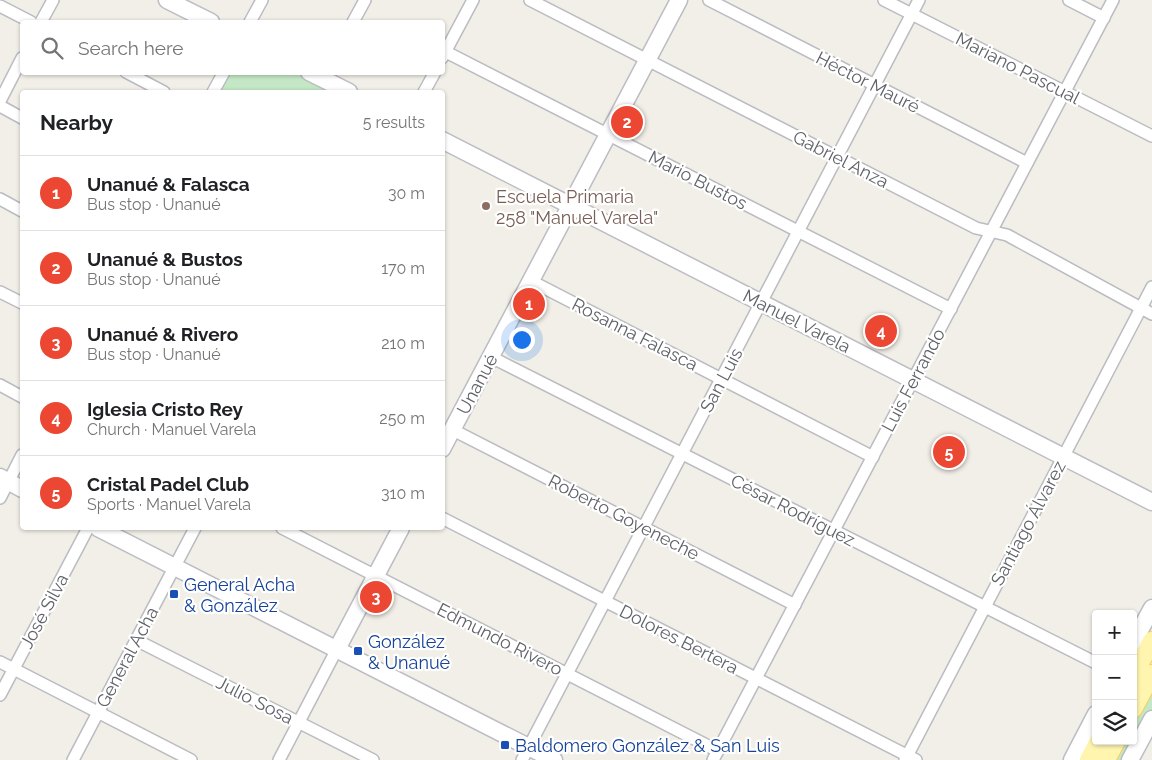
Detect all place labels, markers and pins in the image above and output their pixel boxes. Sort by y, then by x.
pin: 2 [611,103,643,141]
place label: Escuela Primaria 258 "Manuel Varela" [496,186,658,228]
marker: Escuela Primaria 258 "Manuel Varela" [480,200,492,212]
pin: 1 [513,285,545,323]
pin: 4 [865,312,897,350]
pin: 5 [933,433,965,471]
place label: General Acha & González [184,574,295,616]
pin: 3 [360,578,392,616]
marker: General Acha & González [168,588,180,600]
place label: González & Unanué [368,631,451,673]
marker: González & Unanué [352,645,364,657]
place label: Baldomero González & San Luis [515,735,780,756]
marker: Baldomero González & San Luis [499,739,511,751]

